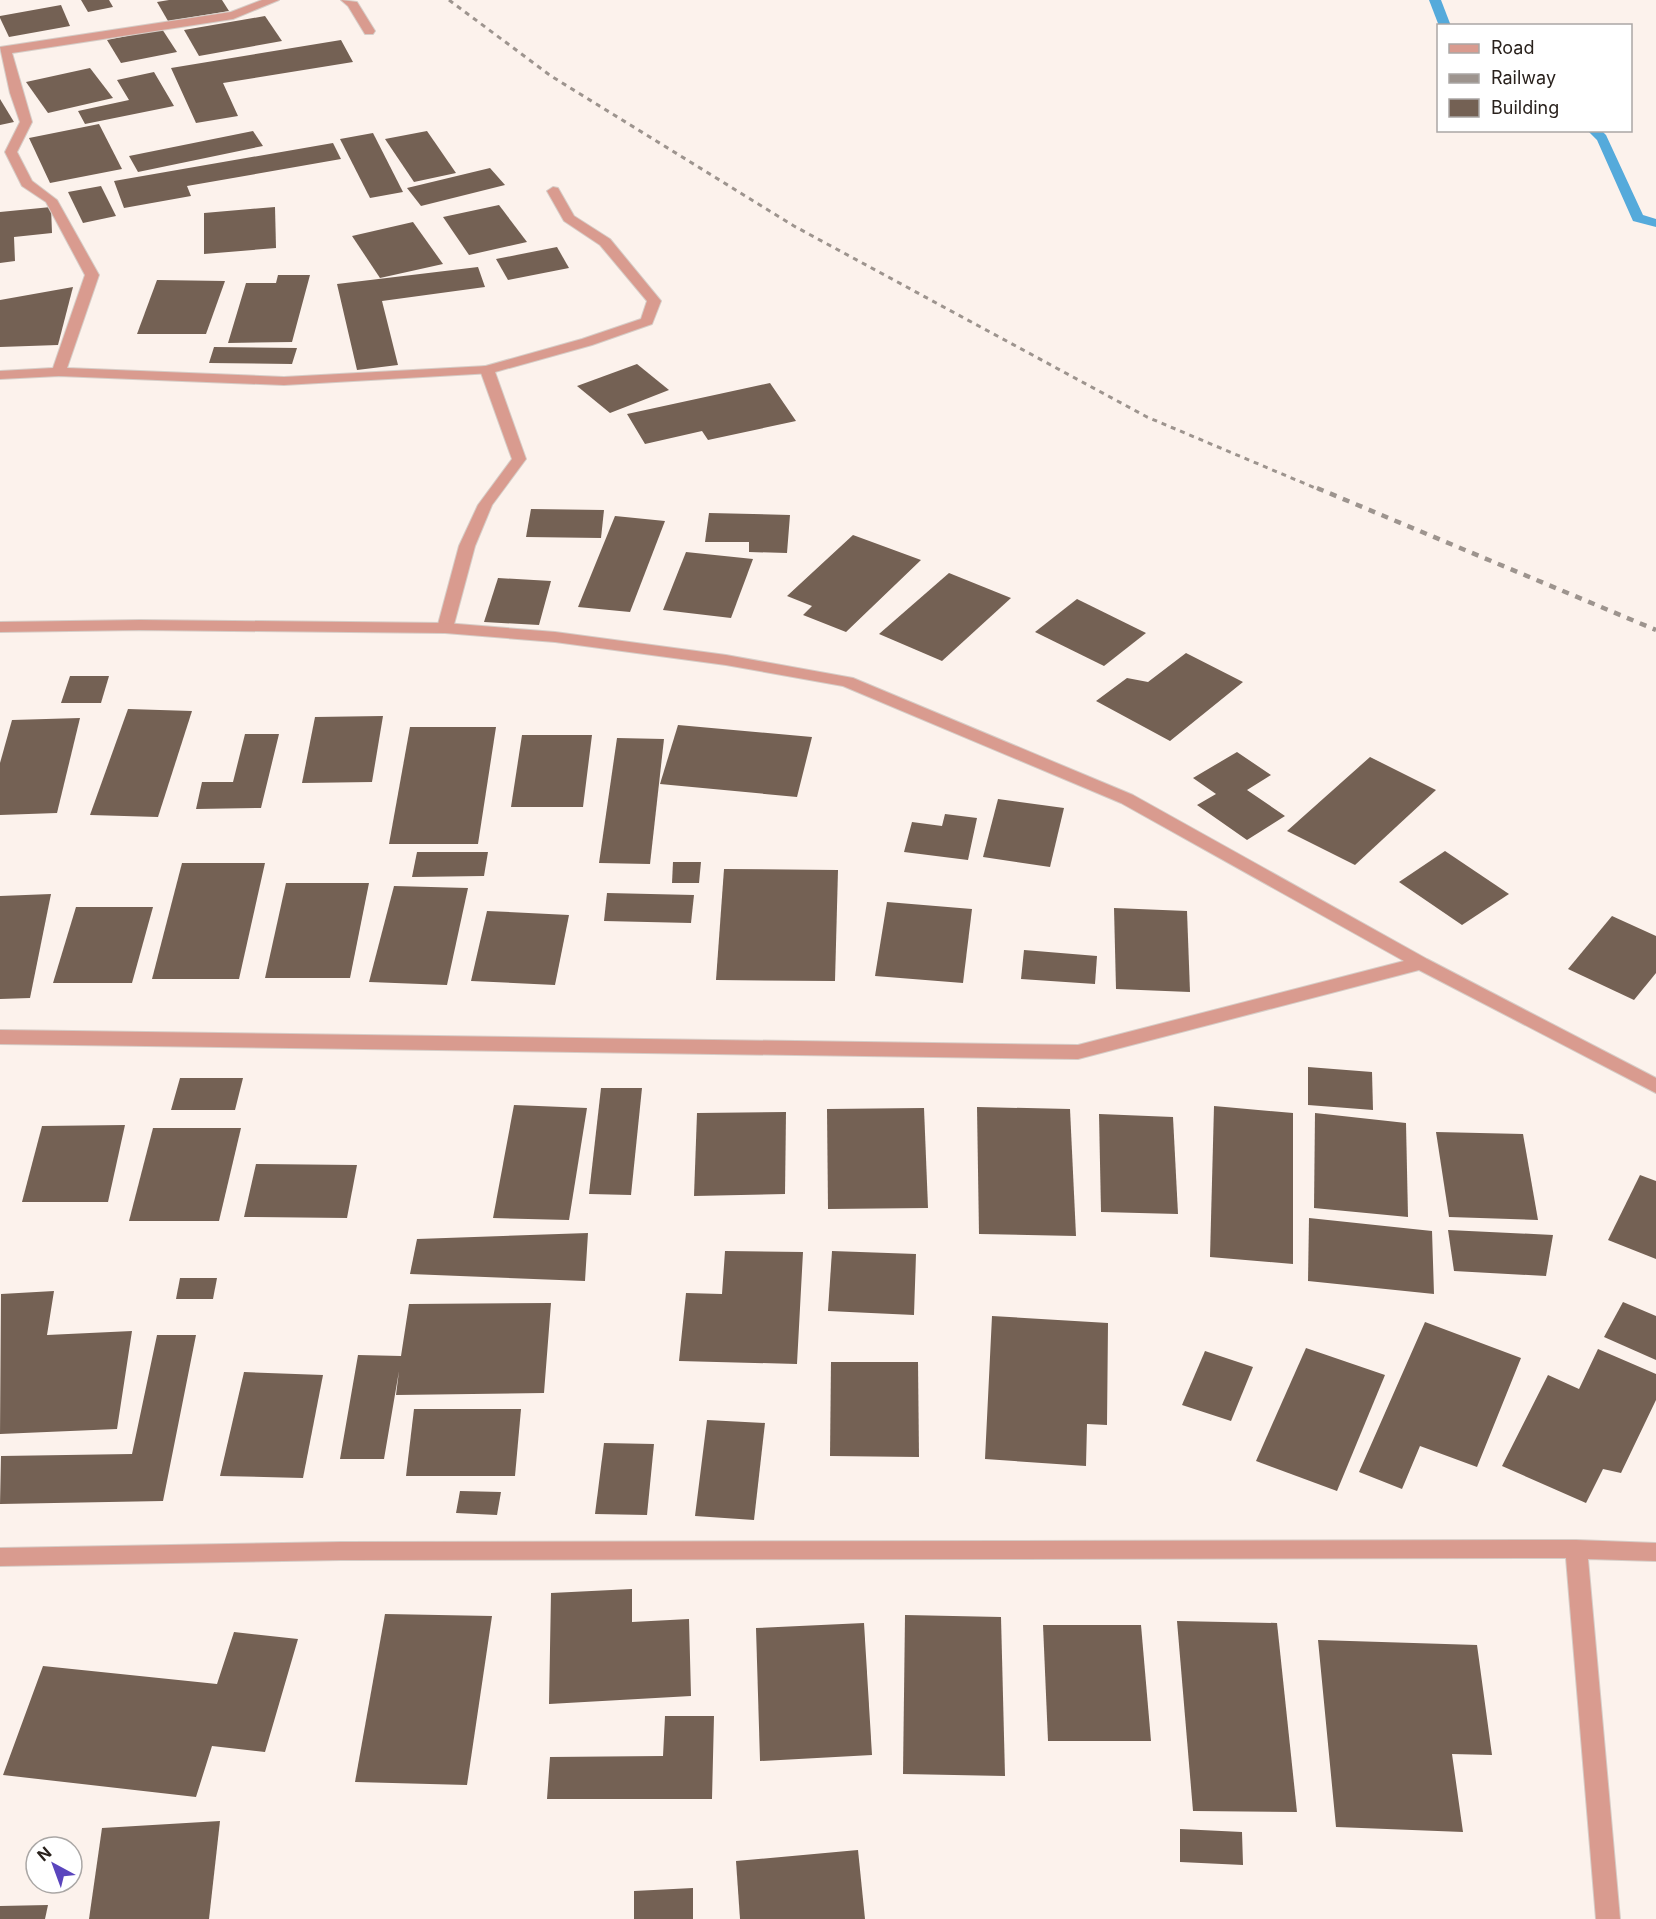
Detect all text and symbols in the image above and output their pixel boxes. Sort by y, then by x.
legend [1437,24,1632,132]
text: Road [1491,37,1534,58]
text: Railway [1491,67,1556,88]
text: Building [1491,97,1559,118]
north arrow [24,1835,84,1895]
text: N [33,1842,55,1865]

